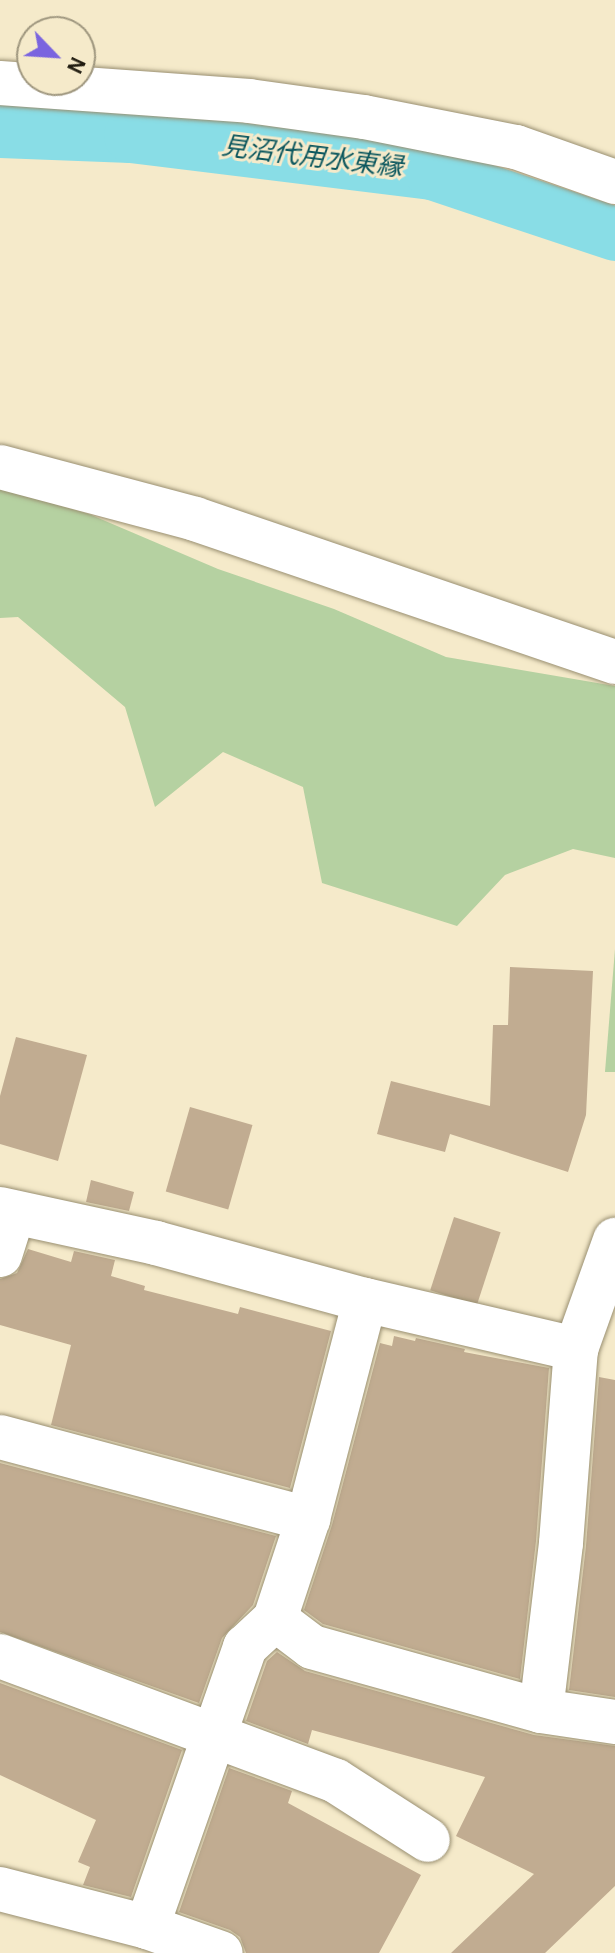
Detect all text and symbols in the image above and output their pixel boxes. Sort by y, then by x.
north arrow [16,16,96,96]
text: N [63,54,89,77]
water label: 見沼代用水東縁 [220,131,404,185]

